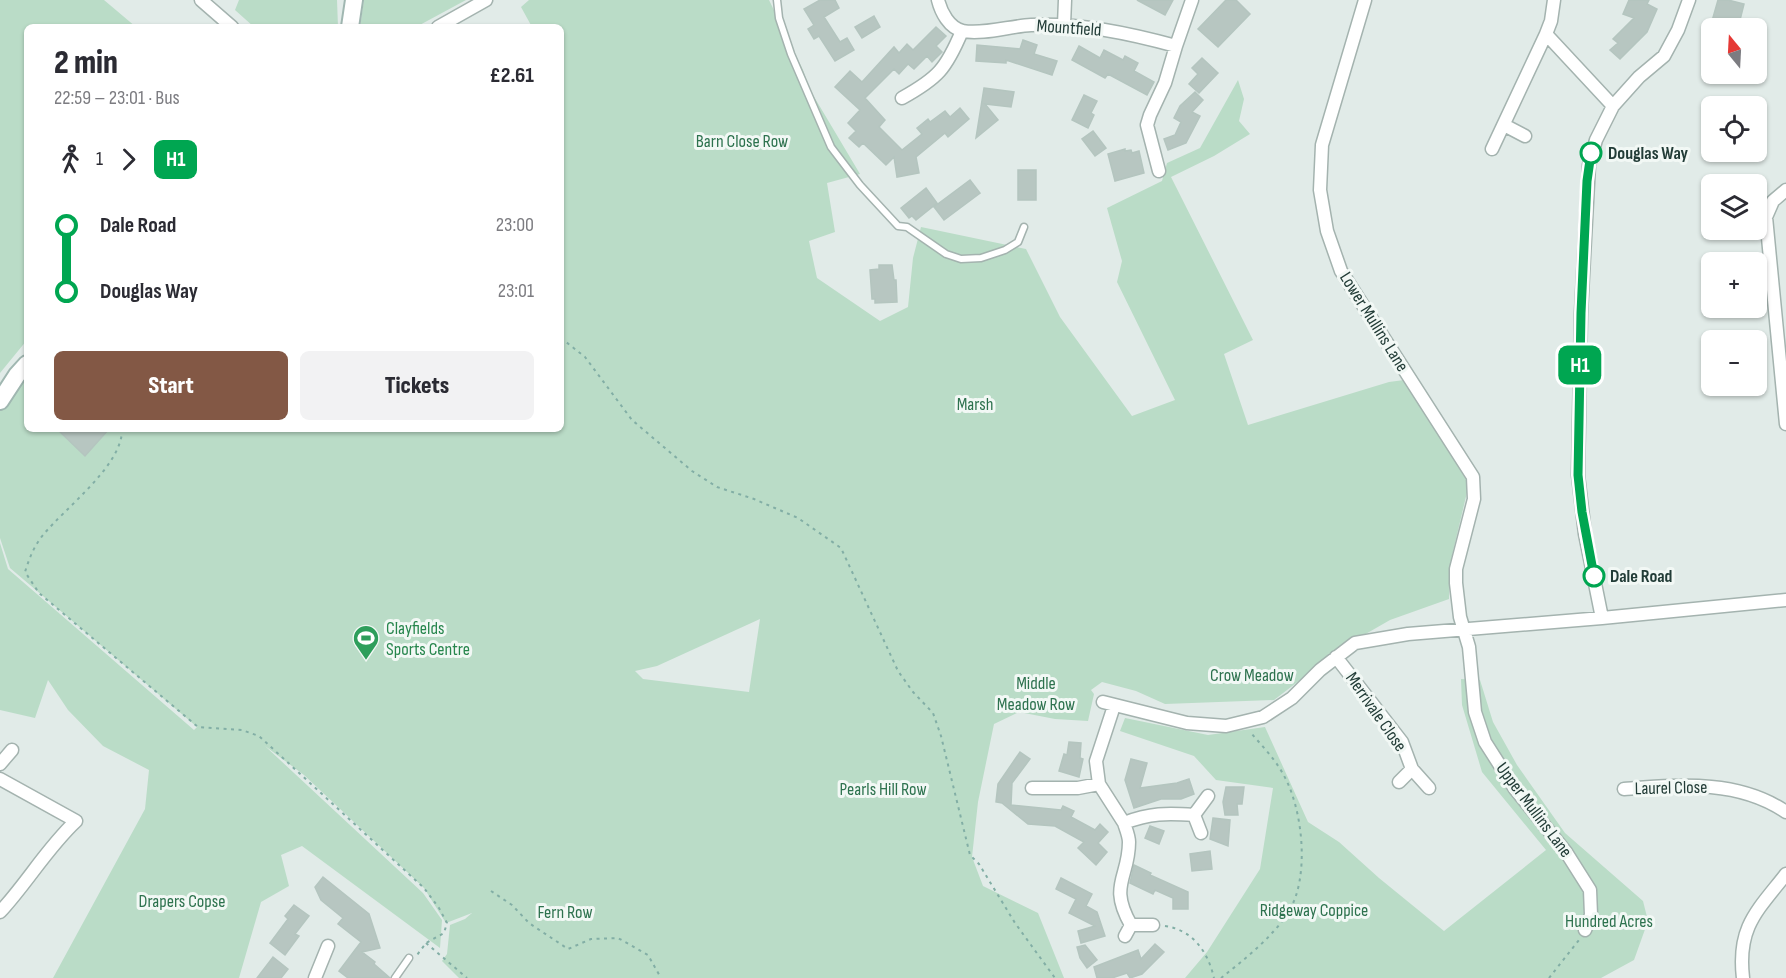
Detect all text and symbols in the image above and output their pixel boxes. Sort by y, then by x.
street label: Mountfield [1036,15,1102,41]
north arrow [1701,18,1767,84]
map controls [1701,18,1767,396]
text: 2 min [54,43,118,83]
text: £2.61 [490,62,534,89]
text: 22:59 – 23:01 · Bus [54,86,180,110]
button: locate [1701,96,1767,162]
park label: Barn Close Row [696,131,788,152]
marker: Douglas Way [1580,142,1602,164]
icon: walk [54,143,87,176]
icon: forward [112,143,145,176]
place label: Douglas Way [1608,143,1689,164]
text: 1 [96,147,103,171]
text: H1 [166,147,185,172]
button: layers [1701,174,1767,240]
text: Dale Road [100,212,176,239]
text: 23:00 [496,213,534,237]
button: + [1701,252,1767,318]
street label: Lower Mullins Lane [1335,268,1413,376]
text: Douglas Way [100,278,198,305]
text: 23:01 [498,279,534,303]
button: − [1701,330,1767,396]
line badge: H1 [1553,346,1607,385]
button: Start [54,351,288,420]
button: Tickets [300,351,534,420]
text: H1 [1570,353,1590,378]
park label: Marsh [957,394,993,415]
marker: Dale Road [1583,565,1605,587]
place label: Dale Road [1610,566,1673,587]
place label: Clayfields Sports Centre [386,618,470,660]
sports icon: Clayfields Sports Centre [351,623,381,661]
park label: Crow Meadow [1210,665,1294,686]
street label: Merrivale Close [1341,668,1411,756]
park label: Middle Meadow Row [997,673,1075,715]
street label: Upper Mullins Lane [1492,758,1576,862]
street label: Laurel Close [1634,777,1708,799]
park label: Pearls Hill Row [839,779,927,800]
park label: Drapers Copse [139,891,225,912]
park label: Ridgeway Coppice [1260,900,1368,921]
park label: Fern Row [537,902,593,923]
park label: Hundred Acres [1565,911,1653,932]

